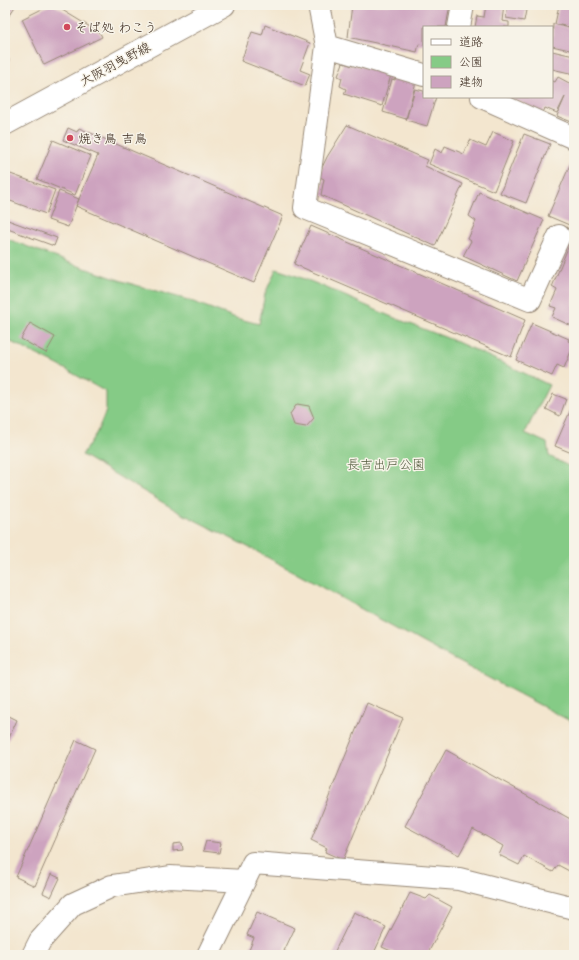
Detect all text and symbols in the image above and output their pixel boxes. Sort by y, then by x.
place label: そば処 わこう [75,20,157,35]
marker: そば処 わこう [62,22,72,32]
legend [423,26,553,98]
text: 道路 [459,35,483,49]
street label: 大阪羽曳野線 [77,39,154,89]
text: 公園 [459,55,483,69]
text: 建物 [459,75,483,89]
place label: 焼き鳥 吉鳥 [78,131,147,146]
marker: 焼き鳥 吉鳥 [65,133,75,143]
park label: 長吉出戸公園 [347,457,425,472]

